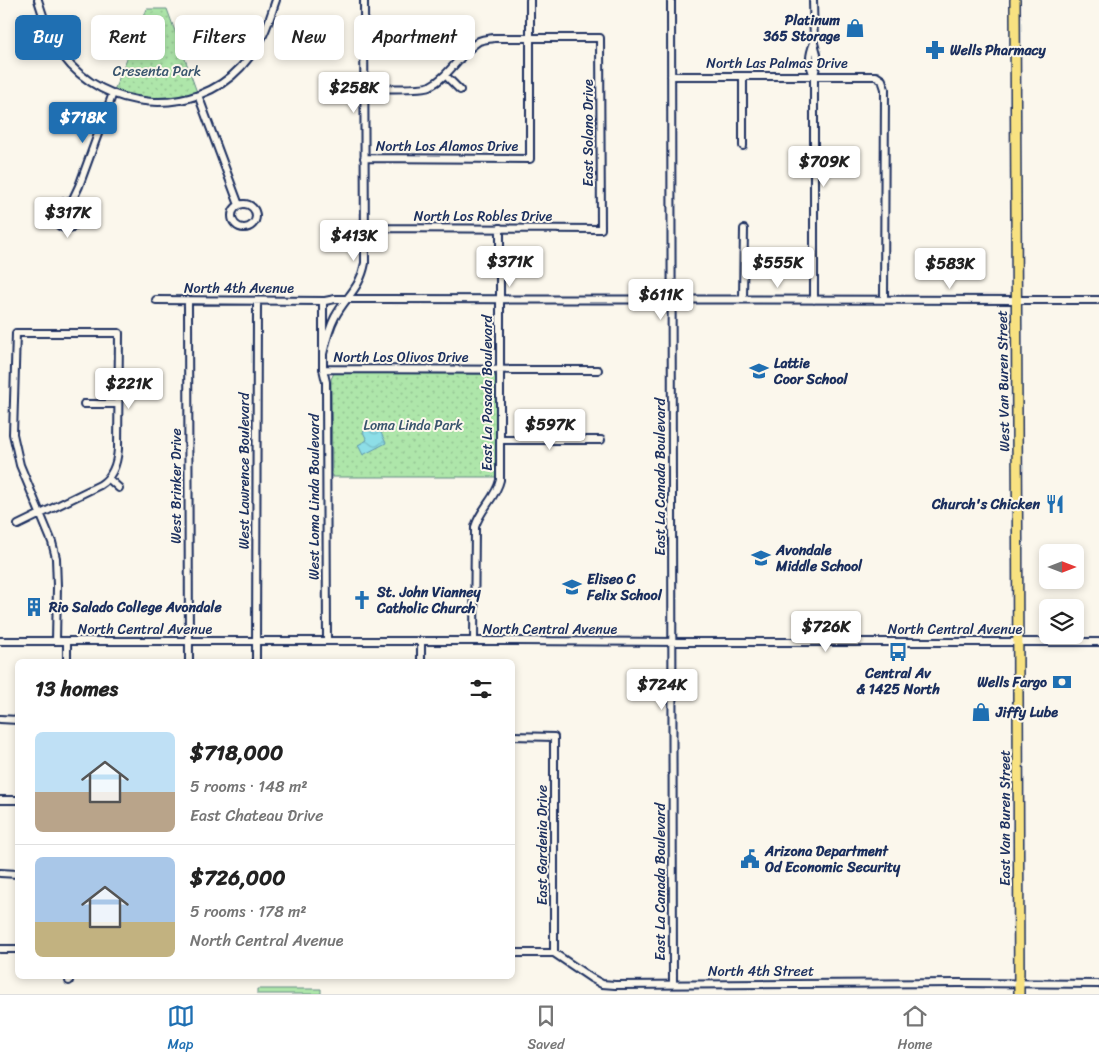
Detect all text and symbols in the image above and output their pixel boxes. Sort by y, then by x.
place label: Platinum 365 Storage [763,8,840,49]
chip: Buy [15,15,81,60]
chip: Rent [91,15,165,60]
chip: Filters [175,15,264,60]
chip: New [274,15,344,60]
chip: Apartment [354,15,475,60]
shop icon: Platinum 365 Storage [844,17,866,39]
place label: Wells Pharmacy [950,38,1046,63]
pharmacy icon: Wells Pharmacy [924,39,946,61]
street label: North Las Palmas Drive [706,51,848,76]
park label: Cresenta Park [113,59,201,84]
pin: $258K [319,72,389,114]
text: $258K [329,73,379,102]
street label: East Solano Drive [576,79,601,187]
pin: $718K [48,102,118,144]
text: $718K [60,103,106,132]
street label: North Los Alamos Drive [376,134,519,159]
pin: $709K [789,146,859,188]
text: $709K [799,147,849,176]
pin: $317K [33,196,103,239]
text: $317K [45,198,91,227]
street label: North Los Robles Drive [414,204,553,229]
pin: $413K [319,220,389,262]
text: $413K [331,221,377,250]
pin: $371K [475,246,545,288]
pin: $555K [743,246,813,289]
text: $371K [487,247,533,276]
text: $555K [753,248,803,277]
pin: $583K [915,248,985,290]
text: $583K [926,249,974,278]
street label: North 4th Avenue [184,276,294,301]
pin: $611K [626,278,696,321]
text: $611K [639,280,683,309]
street label: West Van Buren Street [990,310,1017,452]
street label: East La Pasada Boulevard [475,313,500,471]
street label: North Los Olivos Drive [333,345,469,370]
place label: Lattie Coor School [773,351,848,392]
school or university icon: Lattie Coor School [748,360,770,382]
pin: $221K [94,368,164,410]
text: $221K [106,369,152,398]
street label: West Lawrence Boulevard [232,391,257,549]
street label: East La Canada Boulevard [648,397,673,556]
pin: $597K [515,408,585,451]
text: $597K [525,410,575,439]
street label: West Loma Linda Boulevard [302,412,327,580]
park label: Loma Linda Park [363,413,463,438]
street label: West Brinker Drive [164,428,189,544]
place label: Church's Chicken [931,492,1040,517]
restaurant icon: Church's Chicken [1044,493,1066,515]
place label: Avondale Middle School [775,538,863,579]
north arrow [1039,544,1084,589]
map controls [1039,544,1084,644]
school or university icon: Avondale Middle School [750,547,772,569]
place label: Eliseo C Felix School [586,567,663,608]
school or university icon: Eliseo C Felix School [561,576,583,598]
place label: St. John Vianney Catholic Church [376,580,482,621]
church icon: St. John Vianney Catholic Church [351,589,373,611]
place label: Rio Salado College Avondale [48,595,222,620]
building icon: Rio Salado College Avondale [23,596,45,618]
button: layers [1039,599,1084,644]
pin: $726K [791,610,861,653]
text: $726K [802,612,850,641]
street label: North Central Avenue [78,617,212,642]
street label: North Central Avenue [483,617,617,642]
street label: North Central Avenue [888,617,1022,642]
bus stop icon: Central Av & 1425 North [887,641,909,663]
place label: Central Av & 1425 North [856,661,940,702]
pin: $724K [627,668,697,711]
text: 13 homes [35,670,118,708]
text: $724K [638,670,686,699]
place label: Wells Fargo [977,670,1047,695]
bank icon: Wells Fargo [1051,671,1073,693]
icon: filters [467,675,495,703]
place label: Jiffy Lube [995,700,1058,725]
shop icon: Jiffy Lube [970,701,992,723]
text: $718,000 [190,734,283,772]
street label: East Van Buren Street [993,750,1018,886]
icon: home [75,752,135,812]
text: 5 rooms · 148 m² [190,772,307,801]
street label: East Gardenia Drive [530,785,555,905]
text: East Chateau Drive [190,801,324,830]
street label: East La Canada Boulevard [648,802,673,961]
place label: Arizona Department Od Economic Security [764,839,901,880]
public building icon: Arizona Department Od Economic Security [739,848,761,870]
text: $726,000 [190,859,286,897]
icon: home [75,877,135,937]
text: 5 rooms · 178 m² [190,897,307,926]
text: North Central Avenue [190,926,344,955]
street label: North 4th Street [708,959,814,984]
tab: Map [167,1002,195,1057]
tab: Saved [528,1002,564,1057]
tab: Home [897,1002,932,1057]

